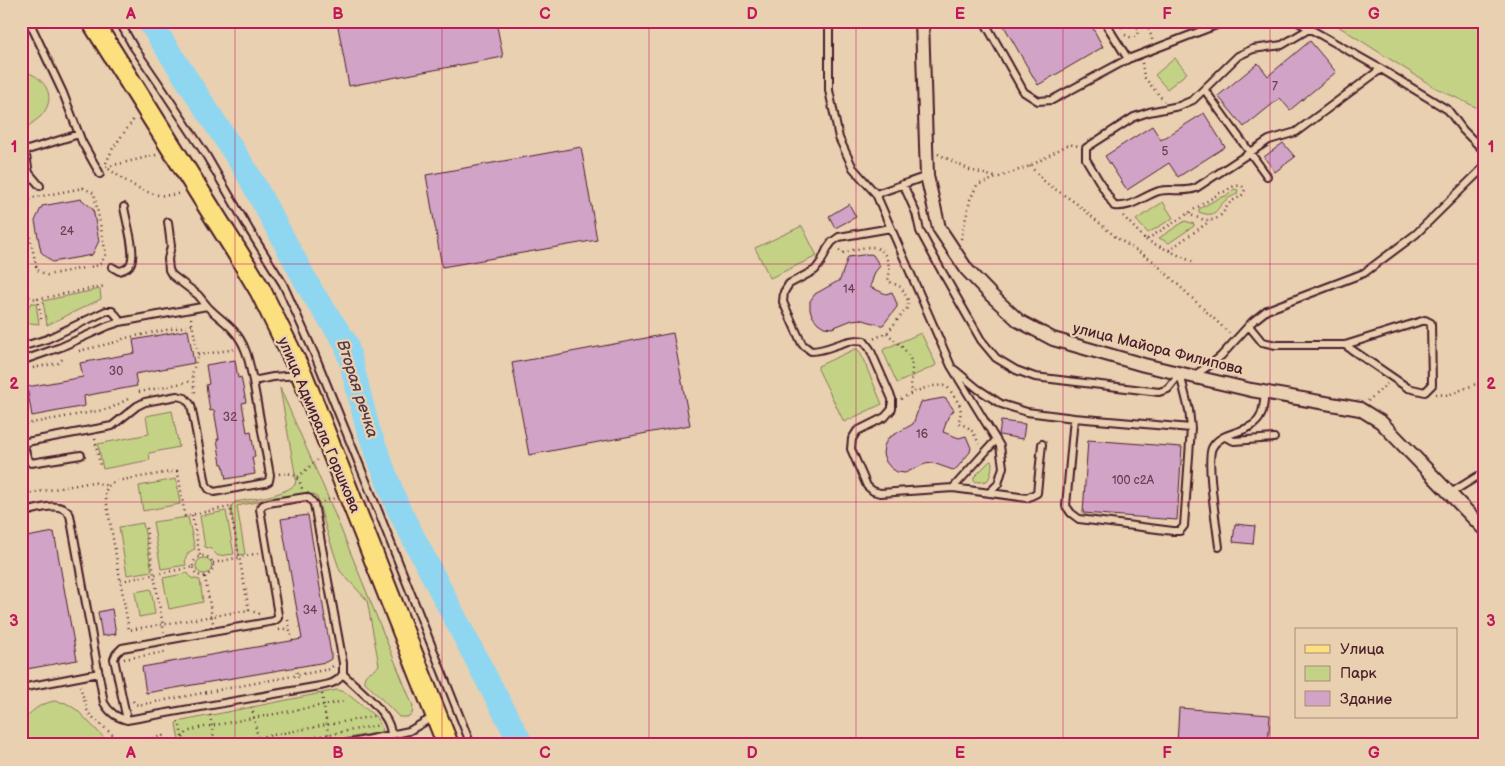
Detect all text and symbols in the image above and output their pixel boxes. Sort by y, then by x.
text: A [125,5,136,24]
text: B [332,5,344,24]
text: C [539,5,551,24]
text: D [746,5,758,24]
text: E [955,5,965,24]
text: F [1162,5,1172,24]
text: G [1368,5,1380,24]
house number: 7 [1272,79,1278,94]
text: 1 [11,138,17,157]
text: 1 [1488,138,1494,157]
house number: 5 [1162,144,1169,159]
house number: 24 [60,224,75,239]
house number: 14 [843,282,856,297]
street label: улица Майора Филипова [1071,319,1245,379]
street label: улица Адмирала Горшкова [273,334,365,516]
water label: Вторая речка [332,338,382,440]
house number: 30 [109,364,123,379]
text: 2 [9,375,19,394]
text: 2 [1486,375,1496,394]
house number: 32 [223,410,237,425]
house number: 16 [916,427,928,442]
house number: 100 с2А [1112,473,1155,488]
house number: 34 [303,603,318,618]
text: 3 [9,612,19,631]
text: 3 [1486,612,1496,631]
legend [1295,628,1458,718]
text: Улица [1340,640,1385,659]
text: Парк [1340,664,1377,683]
text: Здание [1340,690,1392,709]
text: A [125,744,136,763]
text: B [332,744,344,763]
text: C [539,744,551,763]
text: D [746,744,758,763]
text: E [955,744,965,763]
text: F [1162,744,1172,763]
text: G [1368,744,1380,763]

